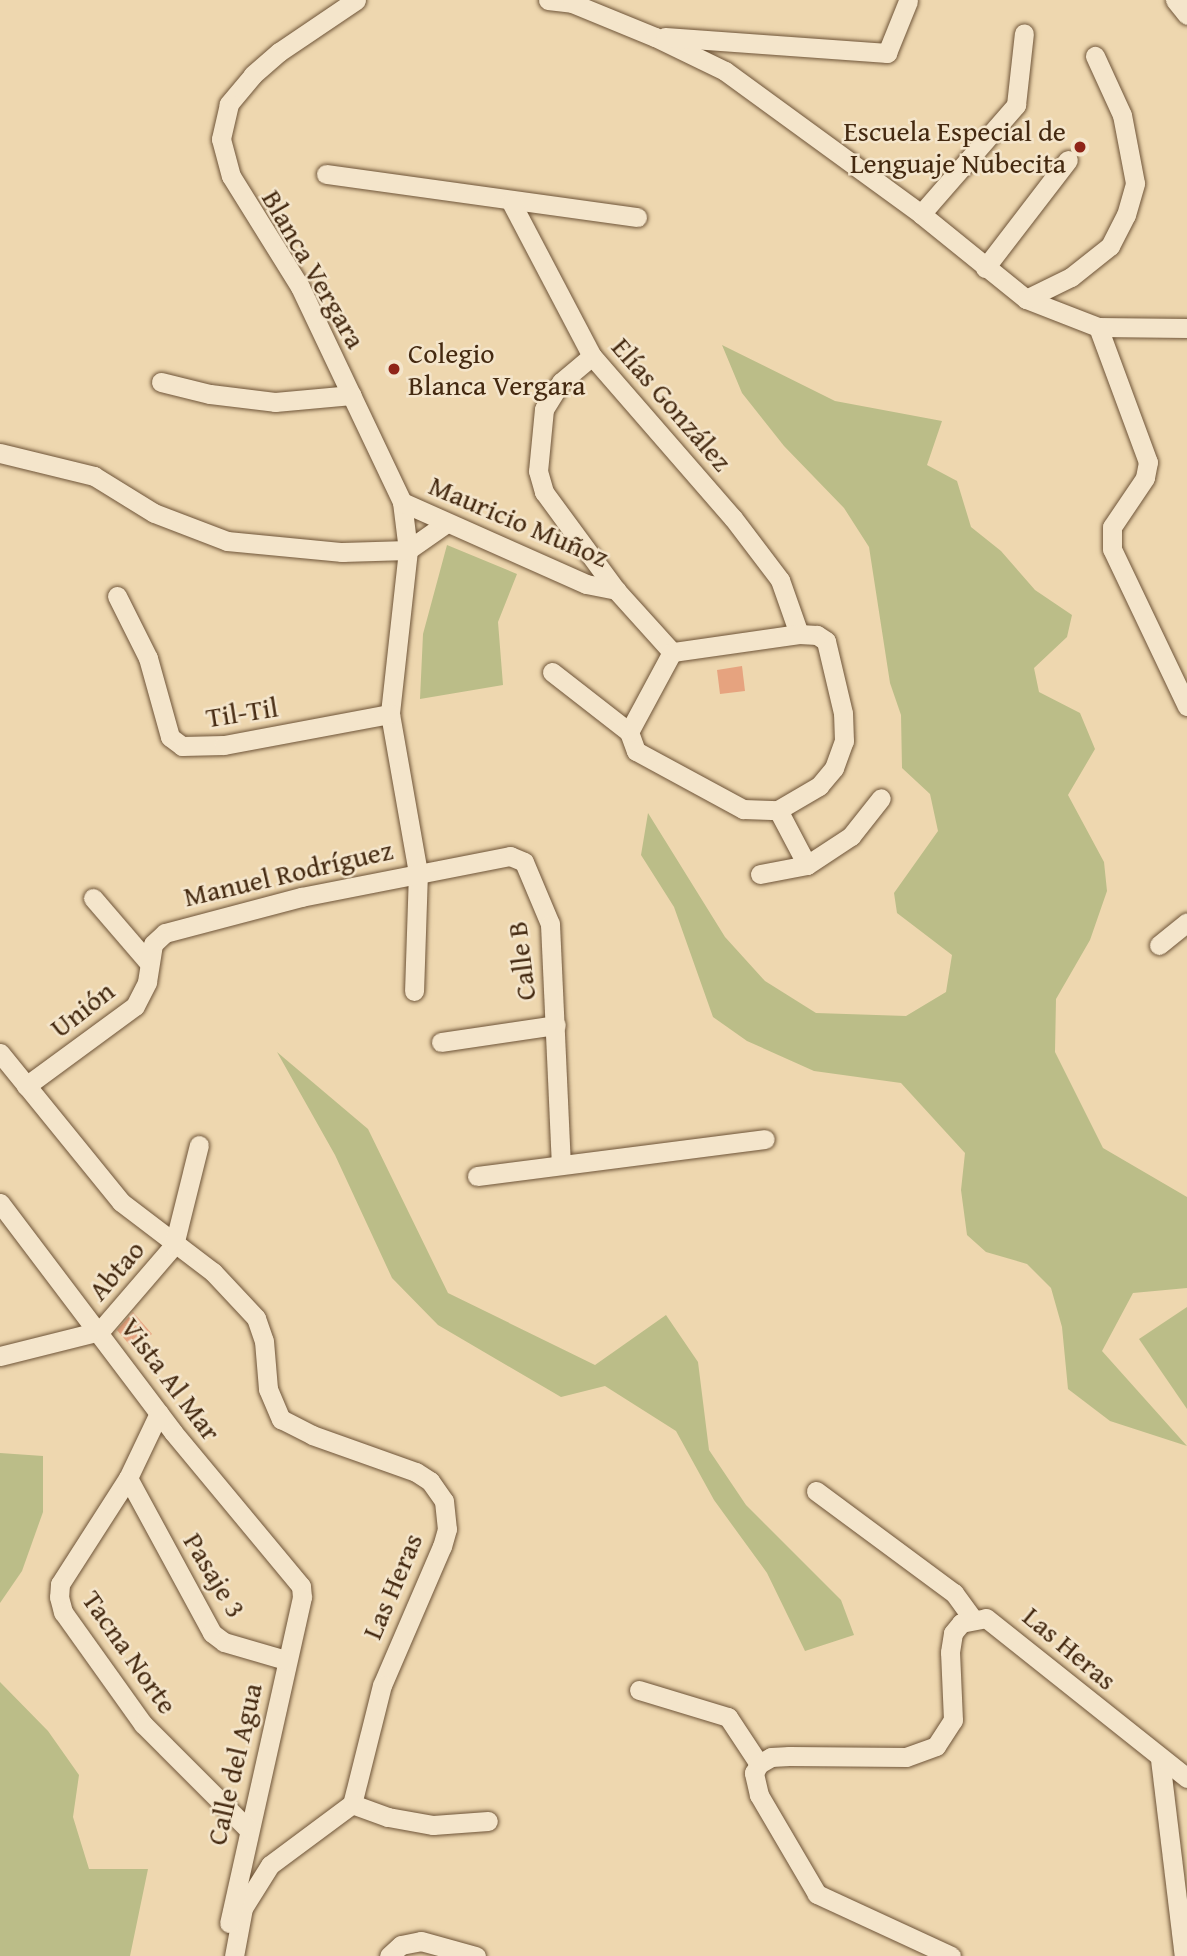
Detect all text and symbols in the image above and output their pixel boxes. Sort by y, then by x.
place label: Escuela Especial de Lenguaje Nubecita [844,114,1066,180]
marker: Escuela Especial de Lenguaje Nubecita [1072,139,1088,155]
street label: Blanca Vergara [255,184,373,354]
street label: Elías González [605,330,739,478]
place label: Colegio Blanca Vergara [408,336,586,402]
marker: Colegio Blanca Vergara [386,361,402,377]
street label: Mauricio Muñoz [424,468,614,574]
street label: Til-Til [204,690,280,734]
street label: Manuel Rodríguez [180,833,396,913]
street label: Calle B [499,920,543,1002]
street label: Unión [43,974,121,1044]
street label: Abtao [81,1233,151,1307]
street label: Vista Al Mar [114,1311,228,1447]
street label: Pasaje 3 [177,1527,253,1623]
street label: Las Heras [355,1528,429,1644]
street label: Tacna Norte [75,1584,185,1720]
street label: Las Heras [1016,1599,1124,1697]
street label: Calle del Agua [199,1680,269,1848]

